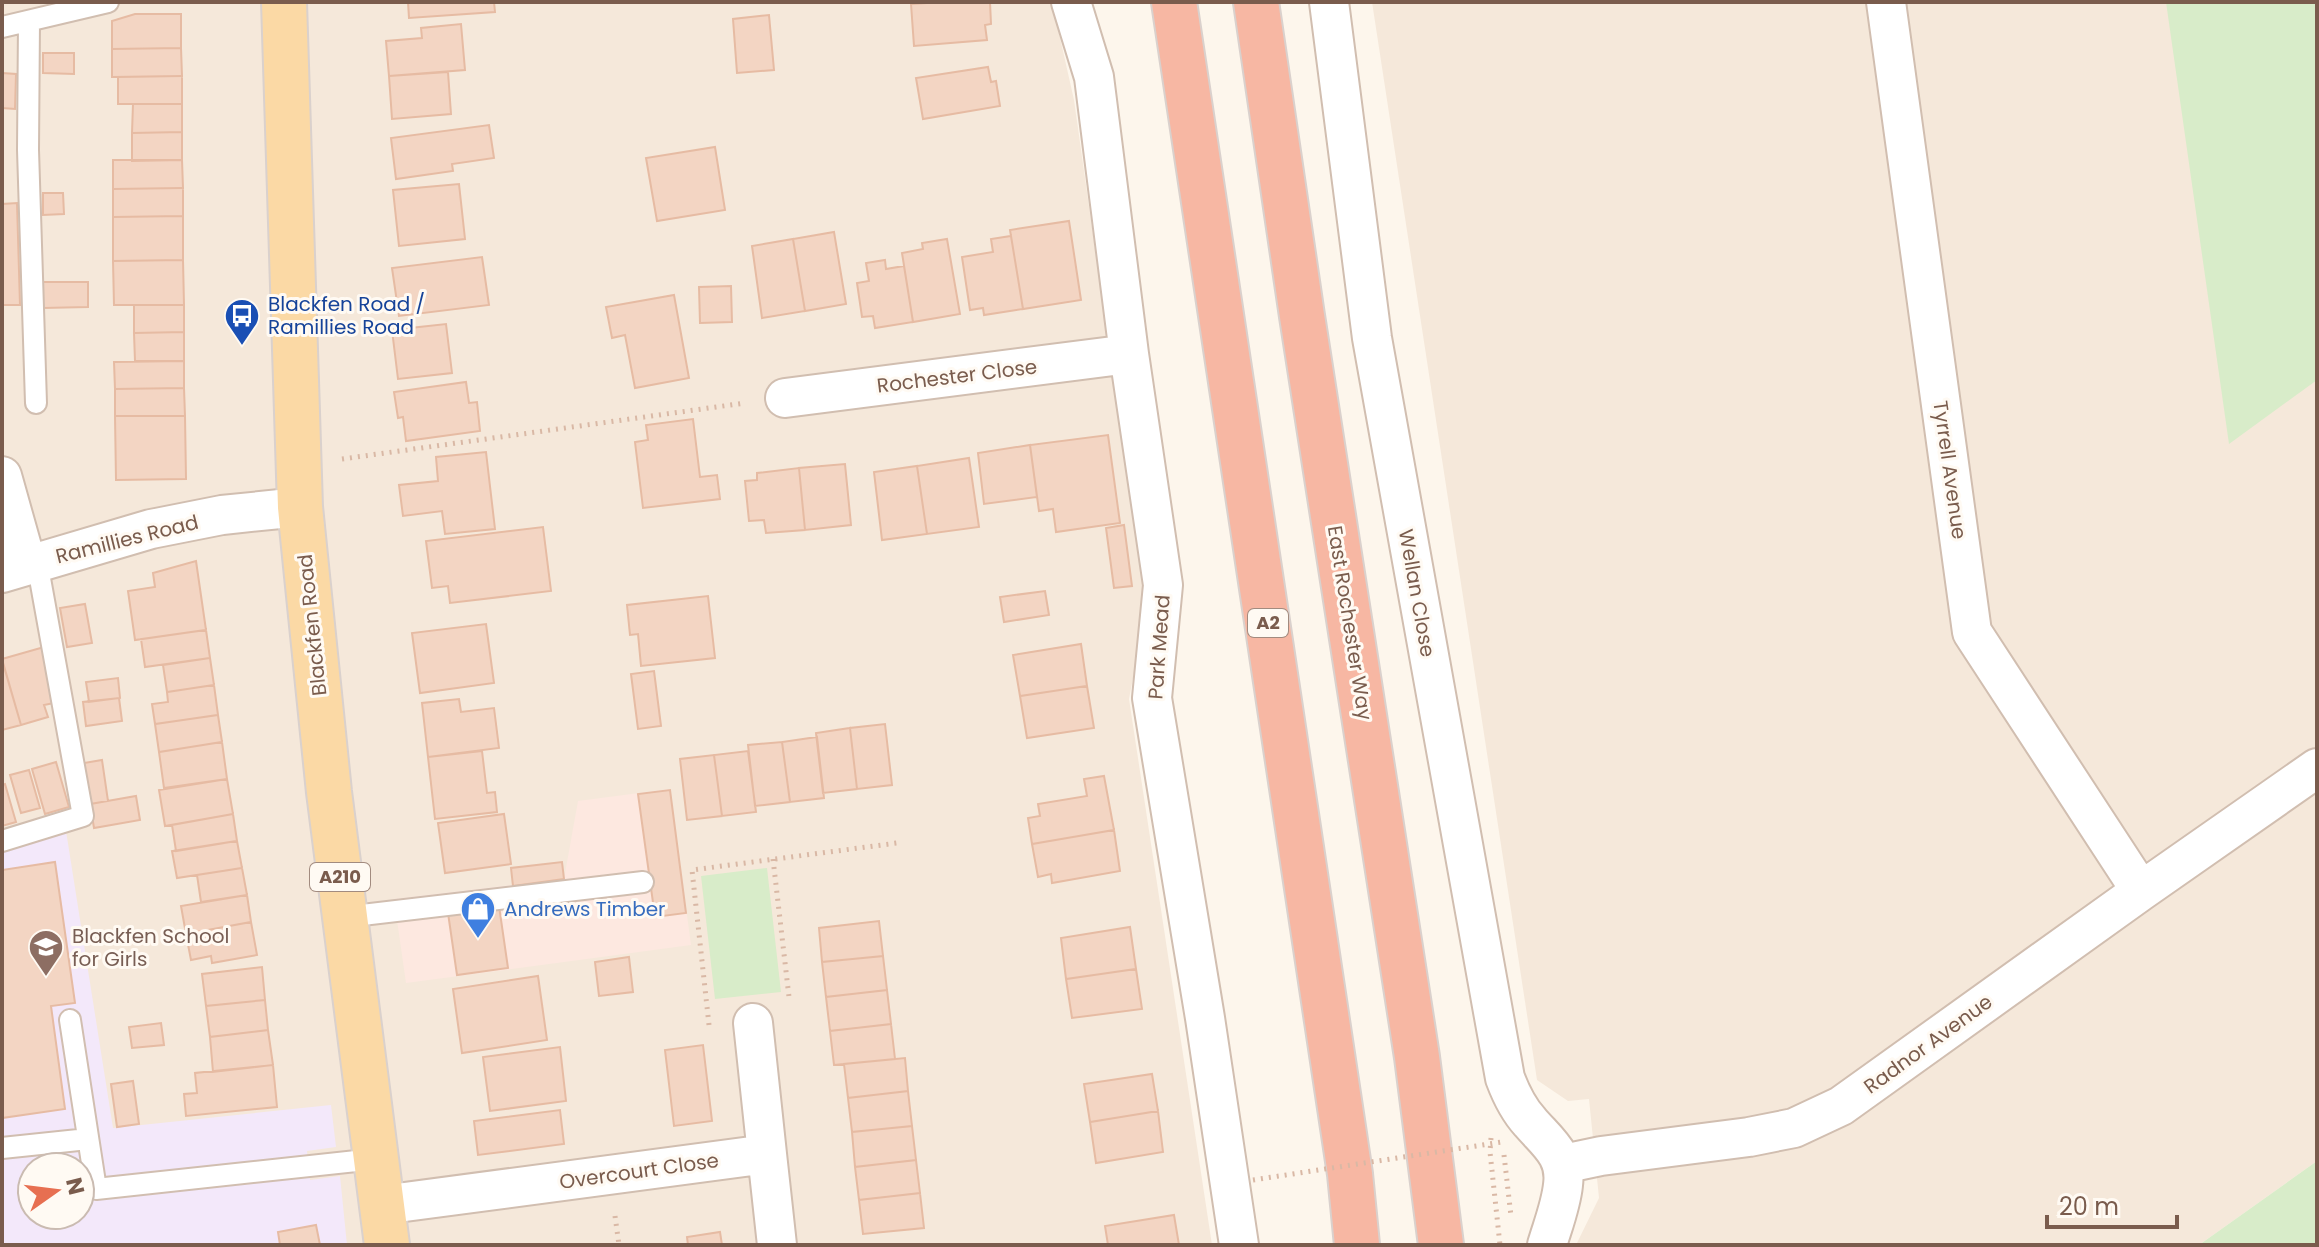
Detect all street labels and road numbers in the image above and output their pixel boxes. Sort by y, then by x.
street label: Rochester Close [875,352,1039,400]
street label: Tyrrell Avenue [1926,399,1974,541]
street label: Ramillies Road [53,508,201,570]
street label: East Rochester Way [1321,524,1379,722]
street label: Wellan Close [1392,527,1442,659]
street label: Blackfen Road [291,553,333,697]
street label: Park Mead [1141,594,1177,700]
road number: A2 [1248,609,1288,637]
road number: A210 [310,863,370,891]
street label: Radnor Avenue [1858,988,1998,1100]
street label: Overcourt Close [558,1146,720,1196]

